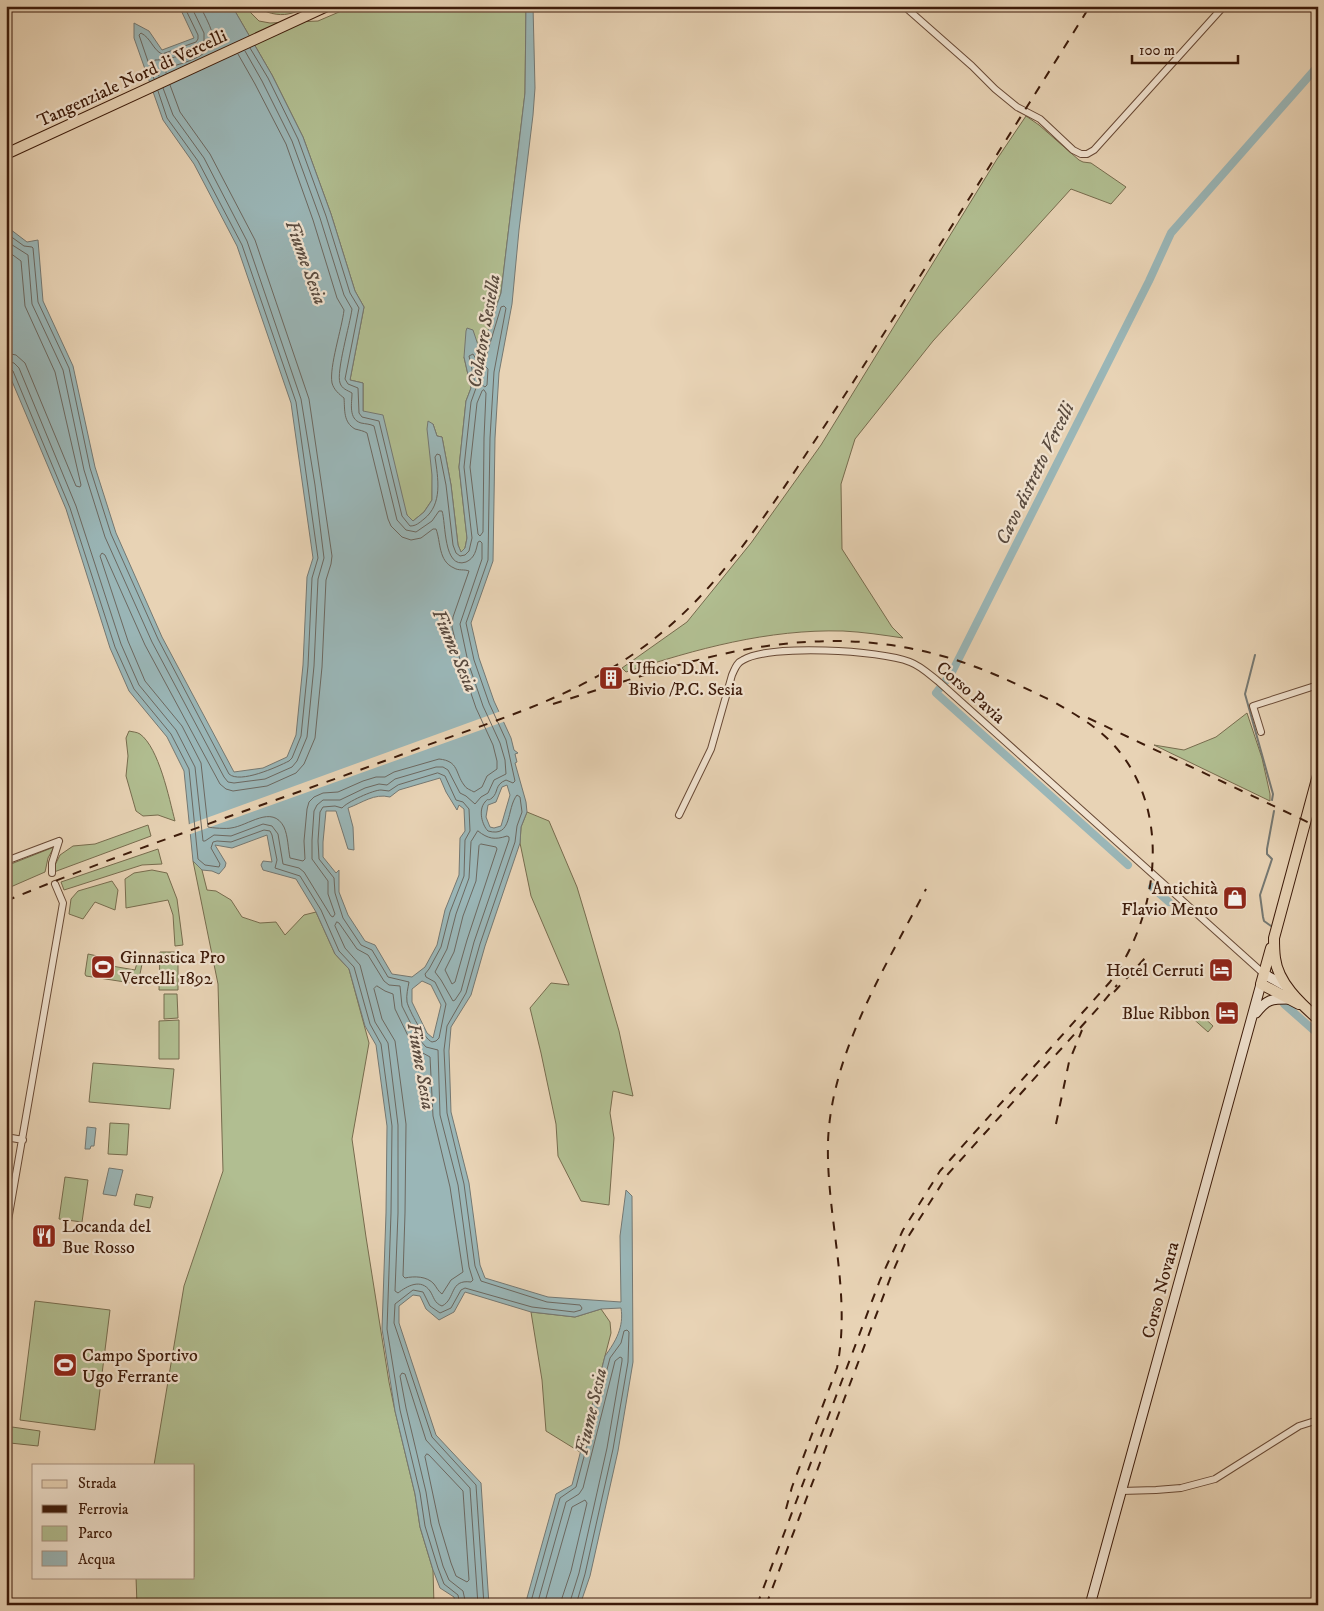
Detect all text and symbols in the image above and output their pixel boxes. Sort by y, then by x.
street label: Tangenziale Nord di Vercelli [34,25,231,133]
scale bar [1132,32,1238,64]
text: 100 m [1139,41,1175,60]
water label: Fiume Sesia [280,217,331,308]
water label: Colatore Sesiella [463,273,506,390]
water label: Cavo distretto Vercelli [991,398,1080,549]
water label: Fiume Sesia [427,606,482,696]
street label: Corso Pavia [931,657,1010,729]
place label: Ufficio D.M. Bivio /P.C. Sesia [628,658,743,701]
building icon: Ufficio D.M. Bivio /P.C. Sesia [598,665,624,691]
place label: Antichità Flavio Mento [1121,878,1218,921]
shop icon: Antichità Flavio Mento [1222,885,1248,911]
place label: Ginnastica Pro Vercelli 1892 [119,947,226,990]
sports icon: Ginnastica Pro Vercelli 1892 [90,954,116,980]
hotel icon: Hotel Cerruti [1208,957,1234,983]
place label: Hotel Cerruti [1106,960,1204,982]
hotel icon: Blue Ribbon [1214,1000,1240,1026]
place label: Blue Ribbon [1122,1003,1211,1025]
water label: Fiume Sesia [402,1021,439,1112]
place label: Locanda del Bue Rosso [62,1216,151,1259]
restaurant icon: Locanda del Bue Rosso [31,1223,57,1249]
street label: Corso Novara [1138,1239,1185,1341]
place label: Campo Sportivo Ugo Ferrante [82,1345,198,1388]
sports icon: Campo Sportivo Ugo Ferrante [52,1352,78,1378]
water label: Fiume Sesia [570,1366,613,1457]
legend [32,1464,195,1578]
text: Strada [78,1474,117,1493]
text: Ferrovia [78,1500,129,1519]
text: Parco [78,1524,112,1543]
text: Acqua [78,1550,116,1569]

